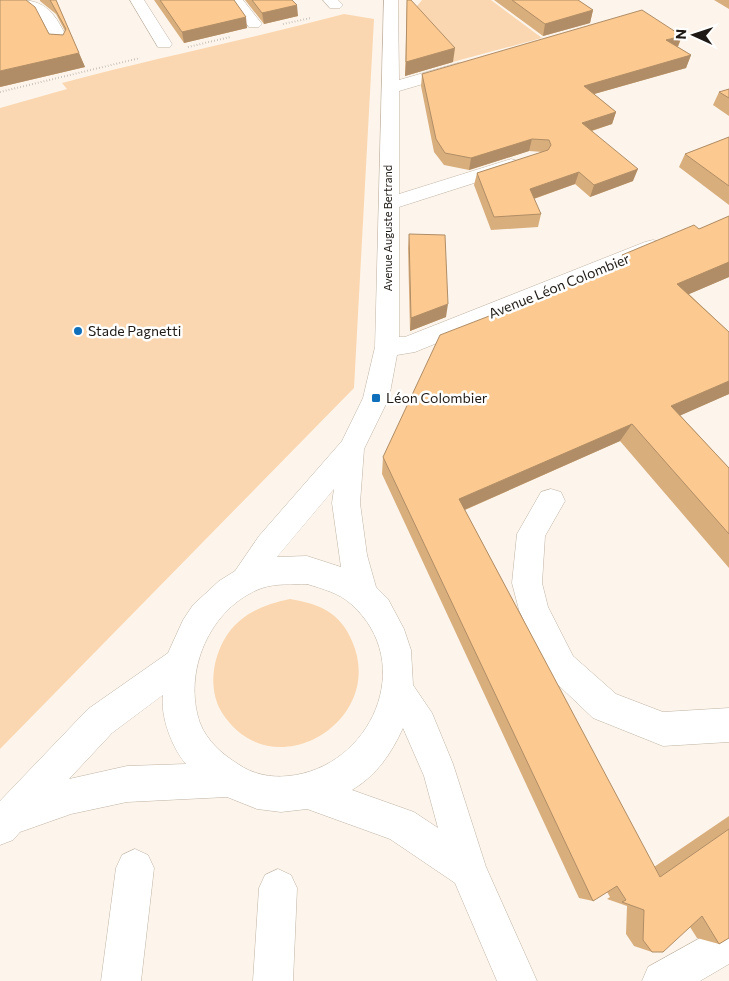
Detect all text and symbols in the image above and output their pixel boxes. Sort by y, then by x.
north arrow [669,10,719,60]
text: N [672,29,689,40]
street label: Avenue Auguste Bertrand [381,165,394,291]
street label: Avenue Léon Colombier [486,249,632,322]
place label: Stade Pagnetti [88,322,181,339]
marker: Stade Pagnetti [72,325,84,337]
place label: Léon Colombier [386,389,488,406]
marker: Léon Colombier [370,392,382,404]

